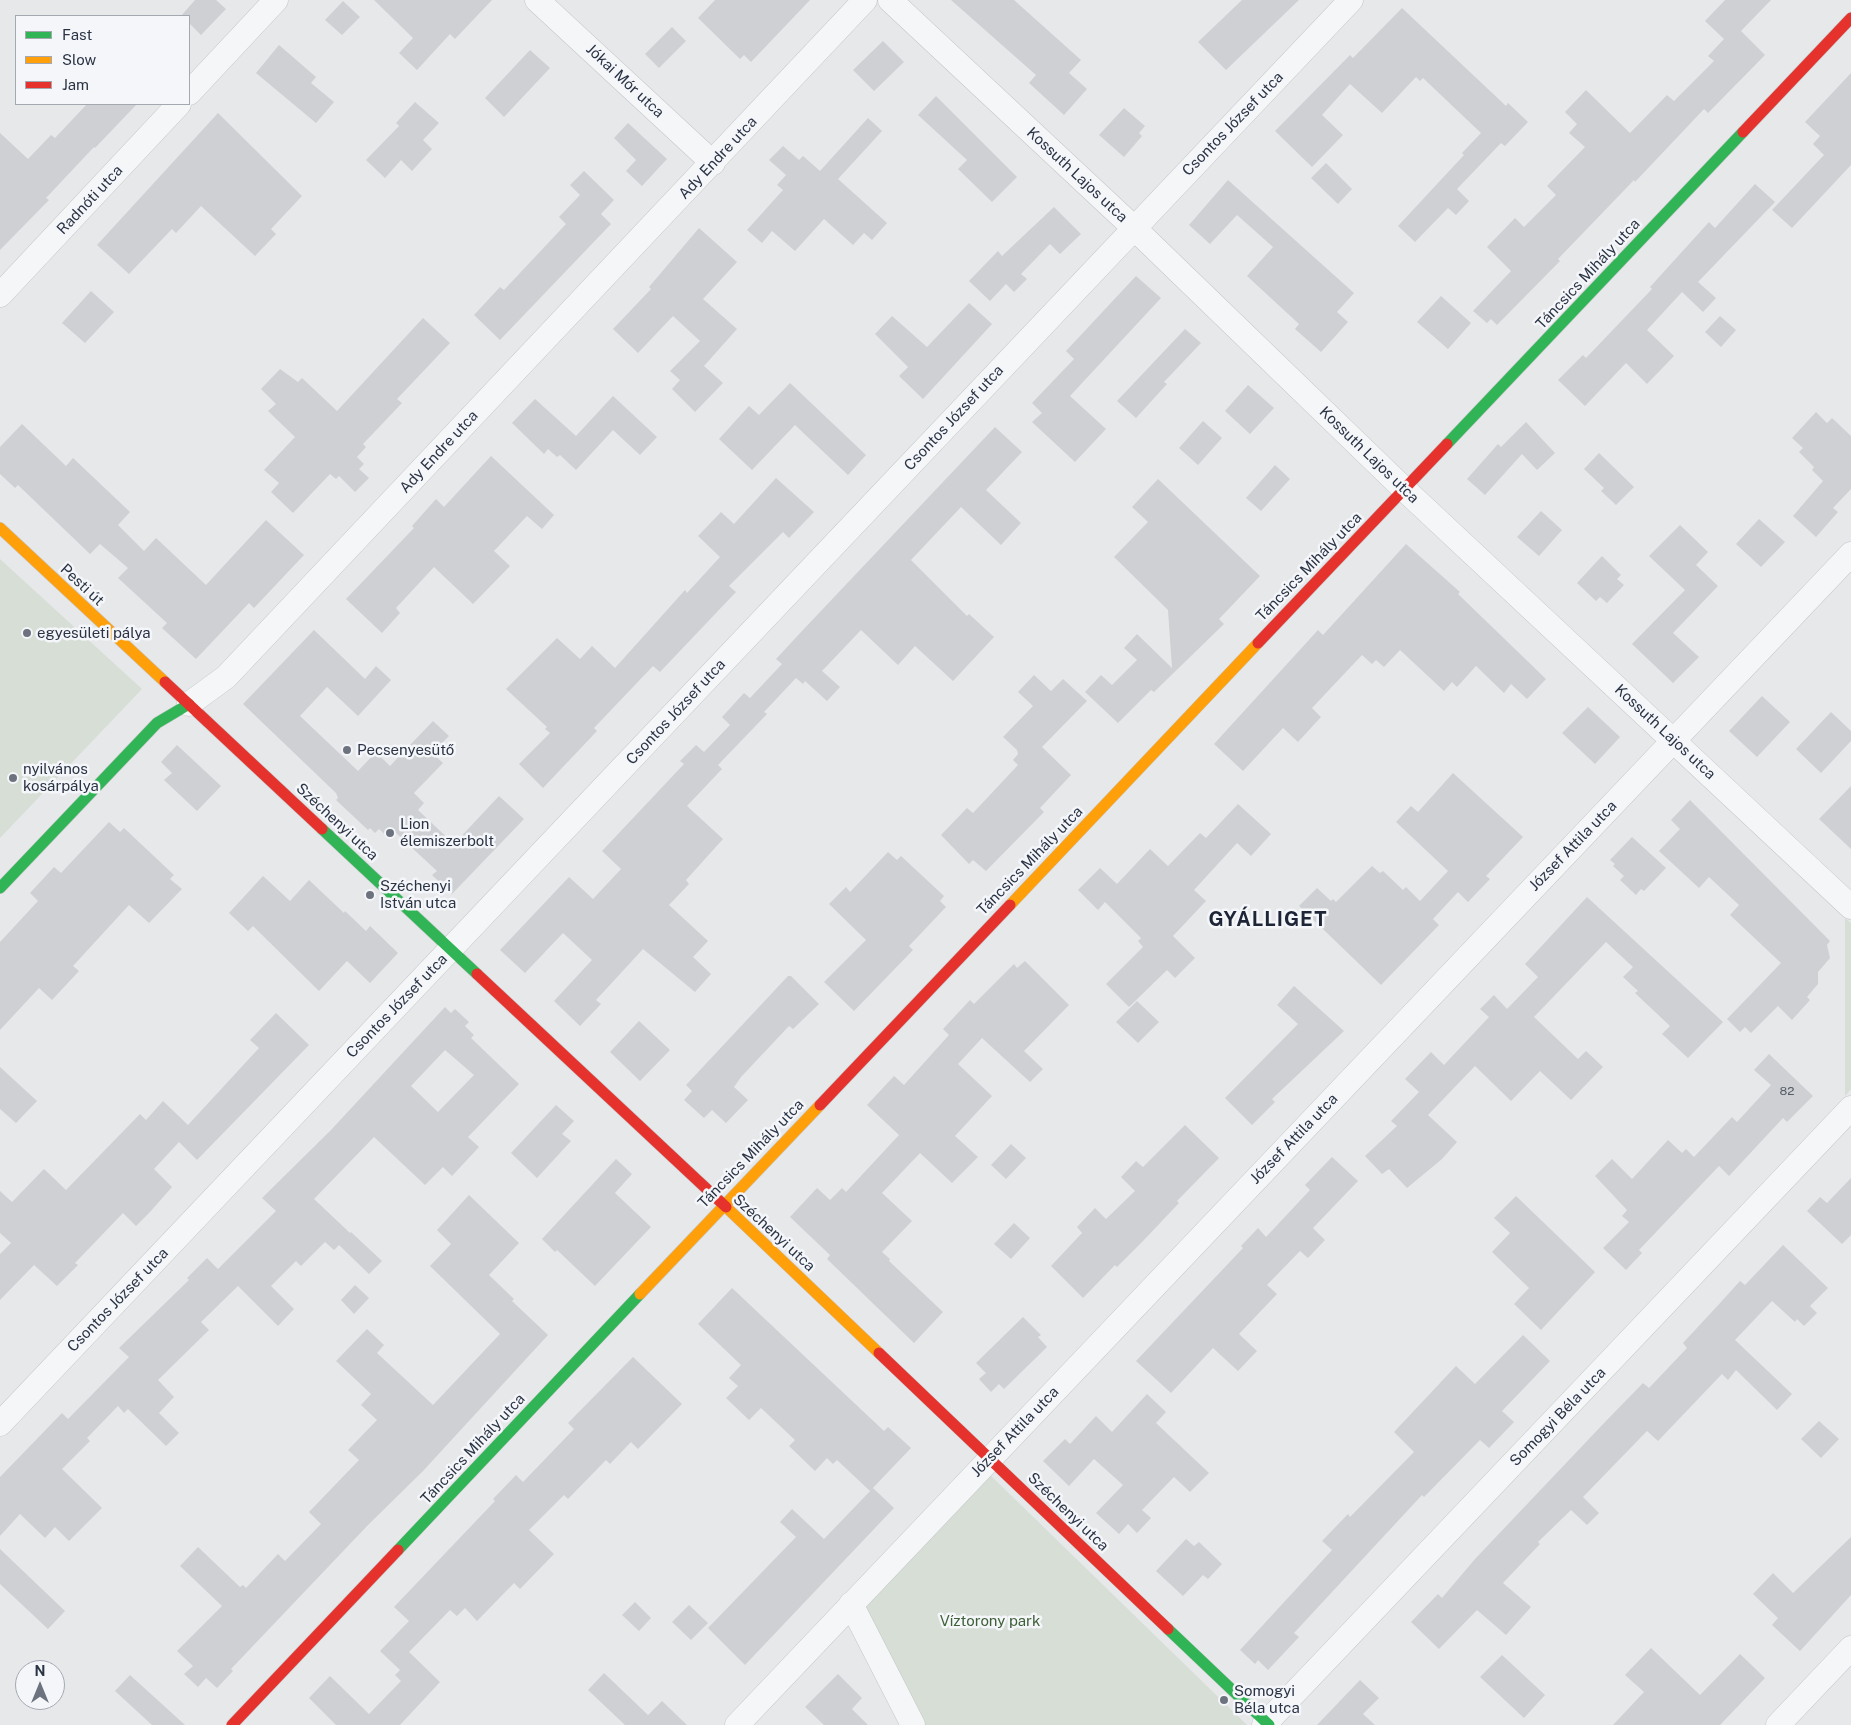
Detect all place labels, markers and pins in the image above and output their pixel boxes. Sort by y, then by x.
place label: egyesületi pálya [37,624,151,642]
marker: egyesületi pálya [21,627,33,639]
place label: Pecsenyesütő [357,741,454,759]
marker: Pecsenyesütő [341,744,353,756]
place label: nyilvános kosárpálya [23,760,99,795]
marker: nyilvános kosárpálya [7,772,19,784]
place label: Lion élemiszerbolt [400,815,494,850]
marker: Lion élemiszerbolt [384,827,396,839]
place label: Széchenyi István utca [380,877,456,912]
marker: Széchenyi István utca [364,889,376,901]
place label: Somogyi Béla utca [1234,1682,1300,1717]
marker: Somogyi Béla utca [1218,1694,1230,1706]

